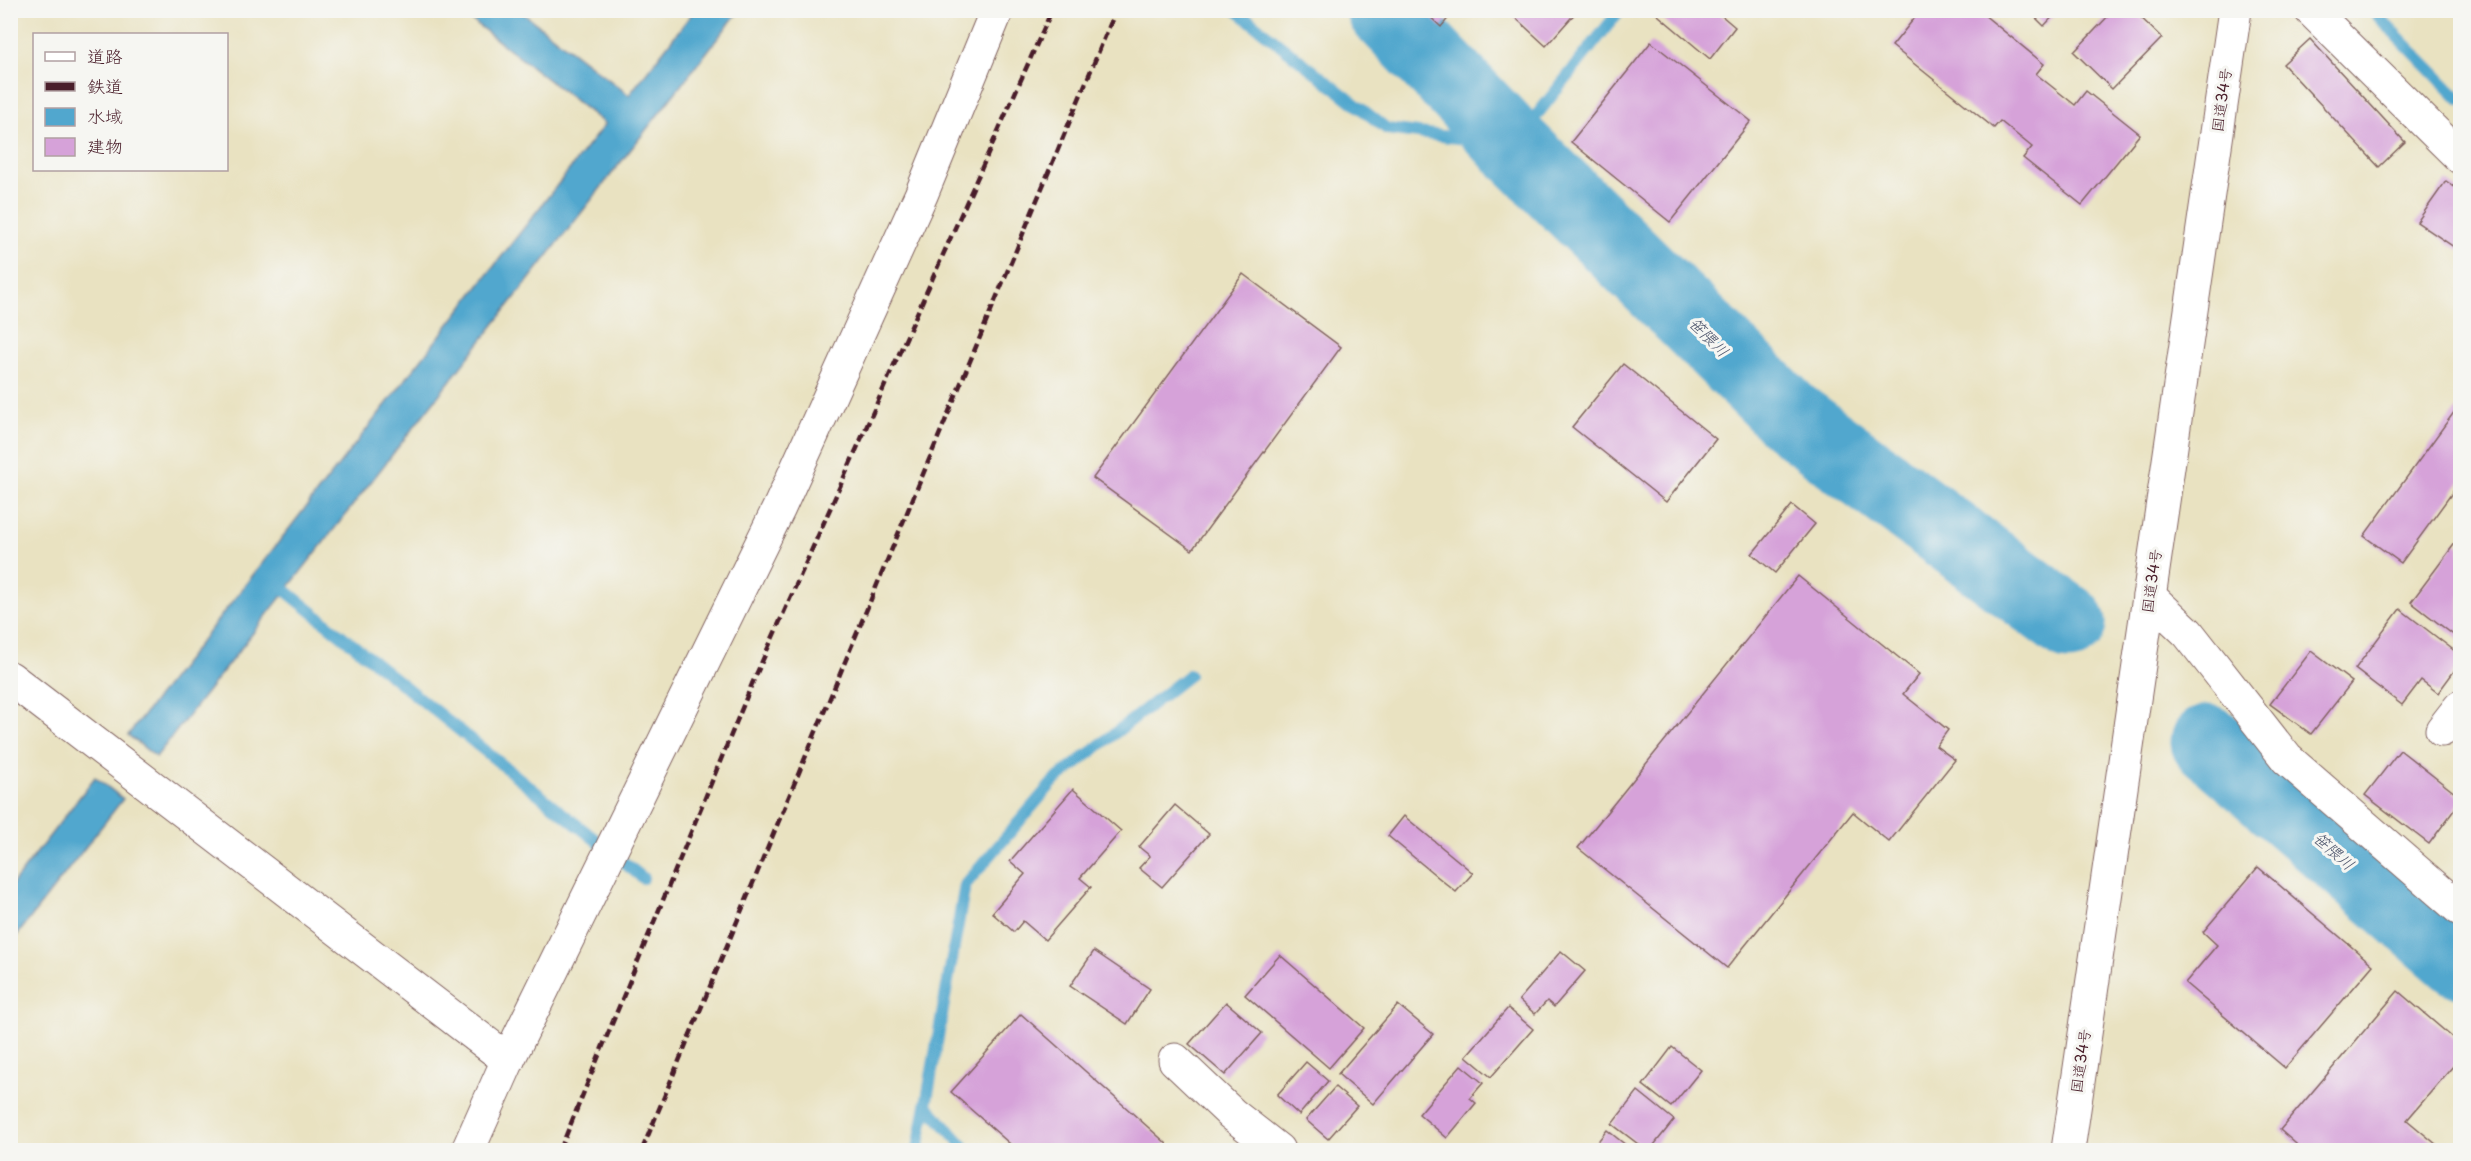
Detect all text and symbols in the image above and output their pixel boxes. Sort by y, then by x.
legend [33,33,228,171]
text: 道路 [87,42,123,69]
street label: 国道34号 [2205,66,2236,134]
text: 鉄道 [87,72,123,99]
text: 水域 [87,102,123,129]
text: 建物 [87,132,123,159]
water label: 笹隈川 [1684,311,1735,362]
street label: 国道34号 [2135,547,2166,615]
water label: 笹隈川 [2309,825,2361,875]
street label: 国道34号 [2064,1027,2095,1095]

